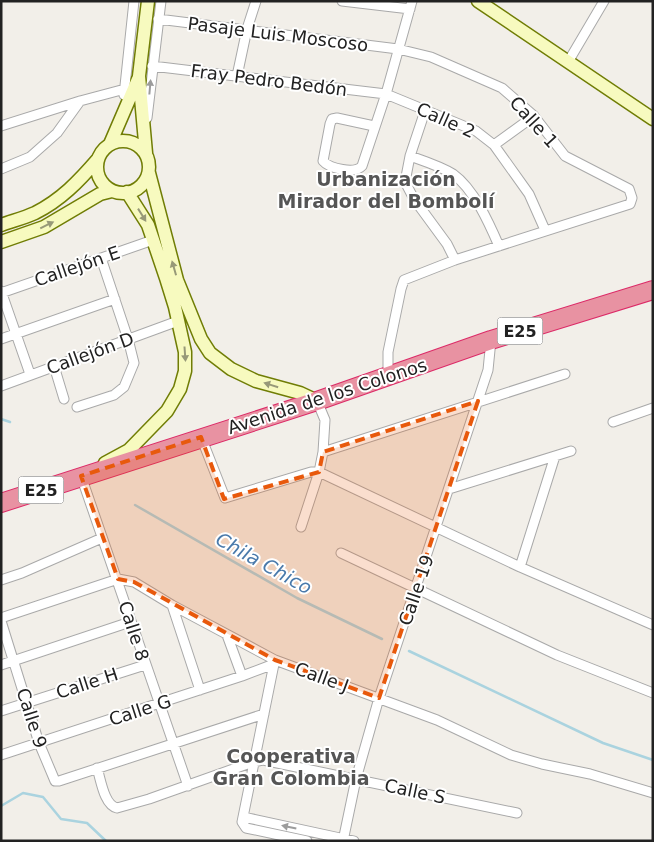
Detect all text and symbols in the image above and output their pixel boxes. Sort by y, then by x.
street label: Pasaje Luis Moscoso [187,13,369,55]
street label: Fray Pedro Bedón [190,60,348,100]
one-way arrow [147,79,155,95]
street label: Calle 1 [506,92,562,152]
street label: Calle 2 [413,98,479,142]
district label: Urbanización Mirador del Bombolí [278,168,496,212]
one-way arrow [138,209,147,222]
one-way arrow [40,221,54,229]
street label: Callejón E [31,242,123,290]
one-way arrow [169,260,177,275]
road number: E25 [498,318,542,344]
street label: Callejón D [43,327,137,379]
one-way arrow [181,347,189,363]
street label: Avenida de los Colonos [225,354,429,438]
one-way arrow [263,381,278,389]
road number: E25 [18,476,64,504]
water label: Chila Chico [212,528,316,598]
street label: Calle 19 [394,552,438,628]
street label: Calle 8 [114,598,154,664]
street label: Calle J [292,658,352,696]
street label: Calle H [53,663,121,703]
street label: Calle 9 [12,685,52,751]
street label: Calle G [106,690,174,730]
district label: Cooperativa Gran Colombia [212,745,370,789]
street label: Calle S [383,774,447,808]
one-way arrow [282,823,297,831]

